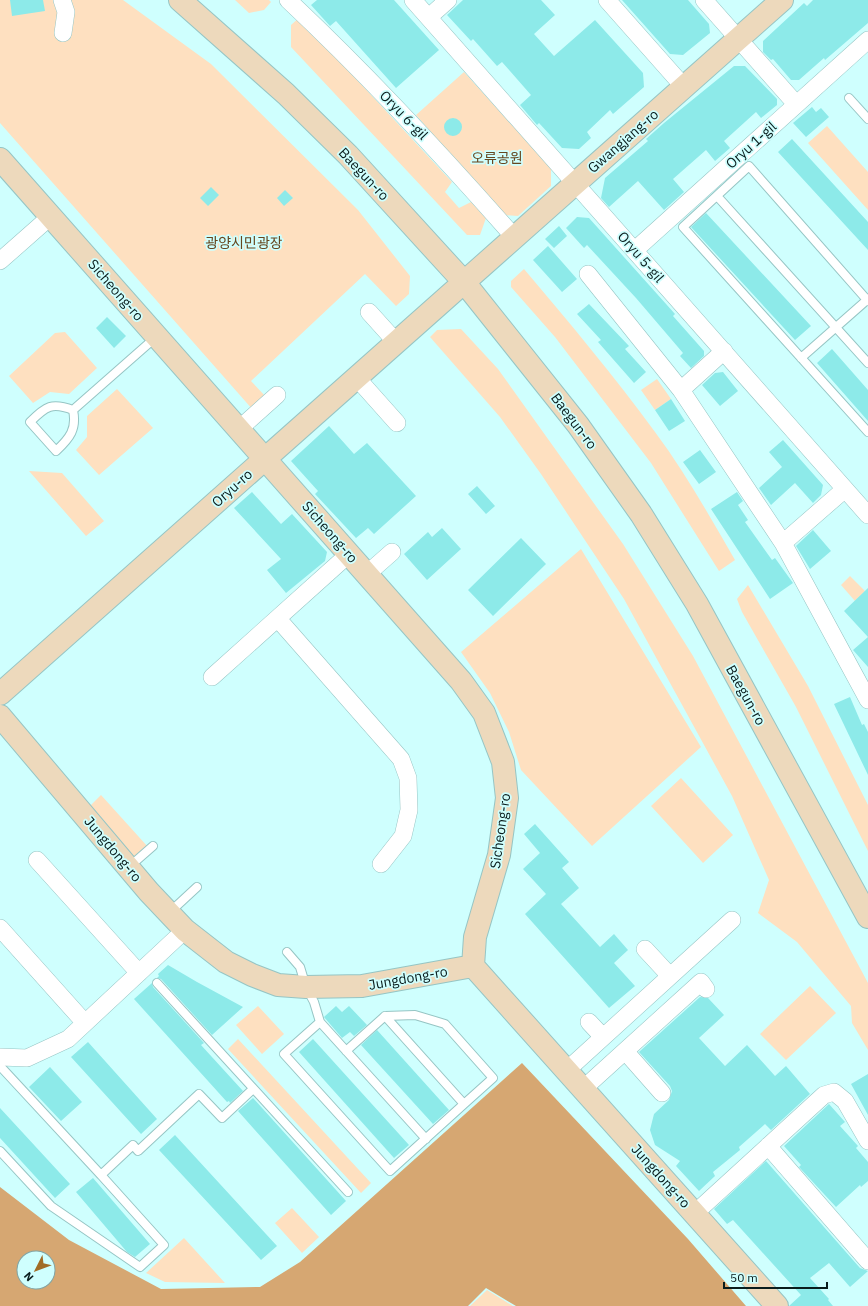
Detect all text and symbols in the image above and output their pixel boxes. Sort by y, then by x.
street label: Oryu 6-gil [376,86,432,144]
street label: Gwangjang-ro [584,105,662,177]
street label: Oryu 1-gil [722,117,780,172]
street label: Baegun-ro [335,144,393,204]
park label: 오류공원 [471,149,523,167]
street label: Oryu 5-gil [614,228,668,286]
park label: 광양시민광장 [205,234,283,252]
street label: Sicheong-ro [84,255,148,325]
street label: Baegun-ro [547,389,601,453]
street label: Oryu-ro [208,465,256,511]
street label: Sicheong-ro [298,497,362,567]
street label: Baegun-ro [722,662,770,728]
street label: Sicheong-ro [486,792,514,870]
street label: Jungdong-ro [80,813,146,886]
street label: Jungdong-ro [367,962,449,994]
street label: Jungdong-ro [627,1140,695,1212]
north arrow [16,1250,56,1290]
scale bar [724,1264,827,1290]
text: N [21,1269,36,1284]
text: 50 m [730,1270,758,1285]

